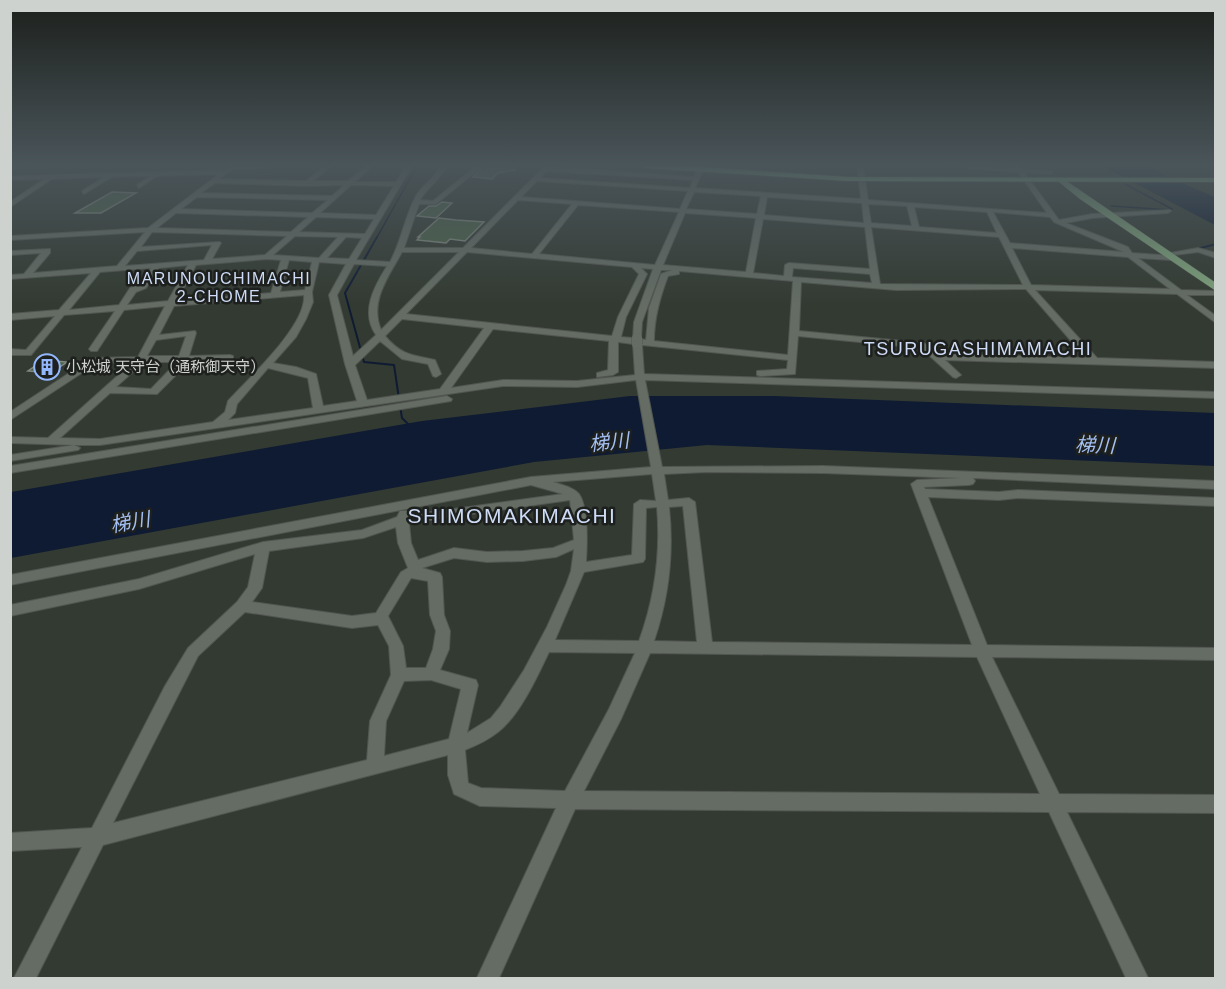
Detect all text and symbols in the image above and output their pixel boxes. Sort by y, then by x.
district label: MARUNOUCHIMACHI 2-CHOME [127,270,311,305]
district label: TSURUGASHIMAMACHI [864,339,1092,359]
building icon: 小松城 天守台（通称御天守） [32,352,62,382]
place label: 小松城 天守台（通称御天守） [66,358,265,375]
water label: 梯川 [588,429,632,455]
water label: 梯川 [1075,433,1117,457]
district label: SHIMOMAKIMACHI [408,504,616,527]
water label: 梯川 [108,507,154,536]

